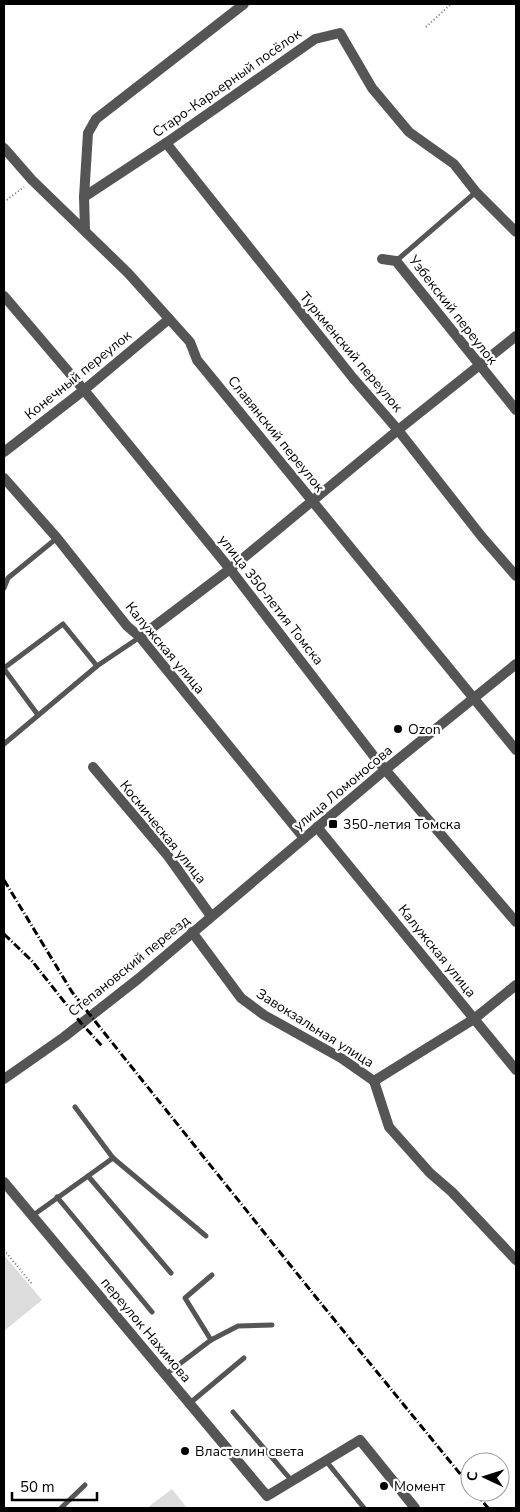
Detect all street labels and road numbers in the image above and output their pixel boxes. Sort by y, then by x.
street label: Старо-Карьерный посёлок [149,24,306,142]
street label: Узбекский переулок [404,251,502,369]
street label: Туркменский переулок [295,288,407,416]
street label: Конечный переулок [21,326,136,424]
street label: Славянский переулок [223,372,329,496]
street label: улица 350-летия Томска [214,531,328,669]
street label: Калужская улица [121,598,209,698]
street label: улица Ломоносова [289,741,397,835]
street label: Космическая улица [115,776,211,888]
street label: Калужская улица [394,900,480,1002]
street label: Степановский переезд [64,911,194,1021]
street label: Завокзальная улица [253,984,377,1072]
street label: переулок Нахимова [96,1273,196,1387]

